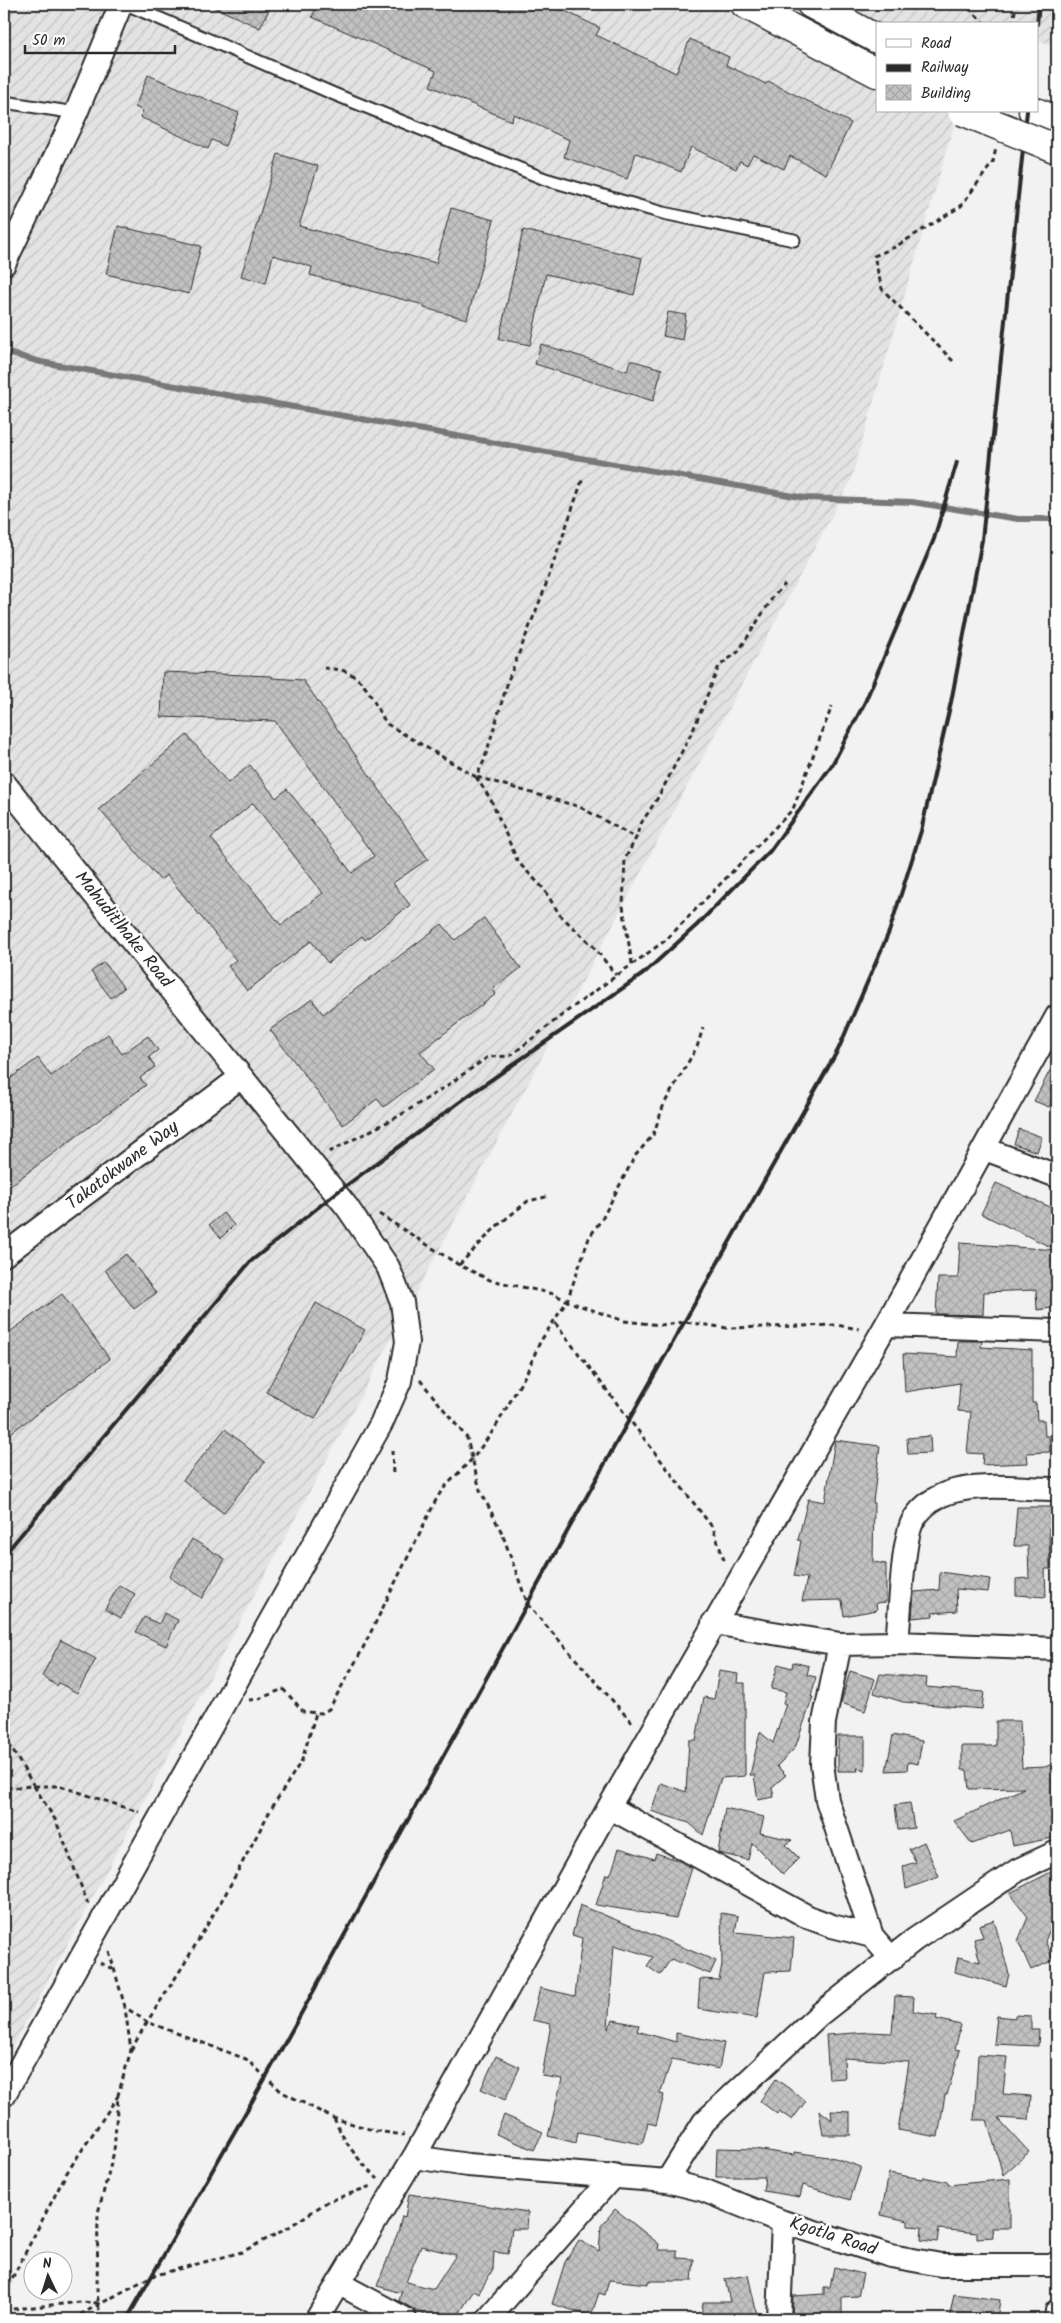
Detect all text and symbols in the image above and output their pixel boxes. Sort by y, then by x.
scale bar [25,22,175,54]
legend [876,22,1038,112]
text: 50 m [32,29,66,53]
text: Road [921,32,952,56]
text: Railway [921,56,969,80]
text: Building [921,82,971,106]
street label: Mahuditlhake Road [67,865,180,996]
street label: Takatokwane Way [60,1113,186,1218]
street label: Kgotla Road [785,2209,881,2265]
north arrow [22,2250,72,2300]
text: N [42,2253,52,2275]

